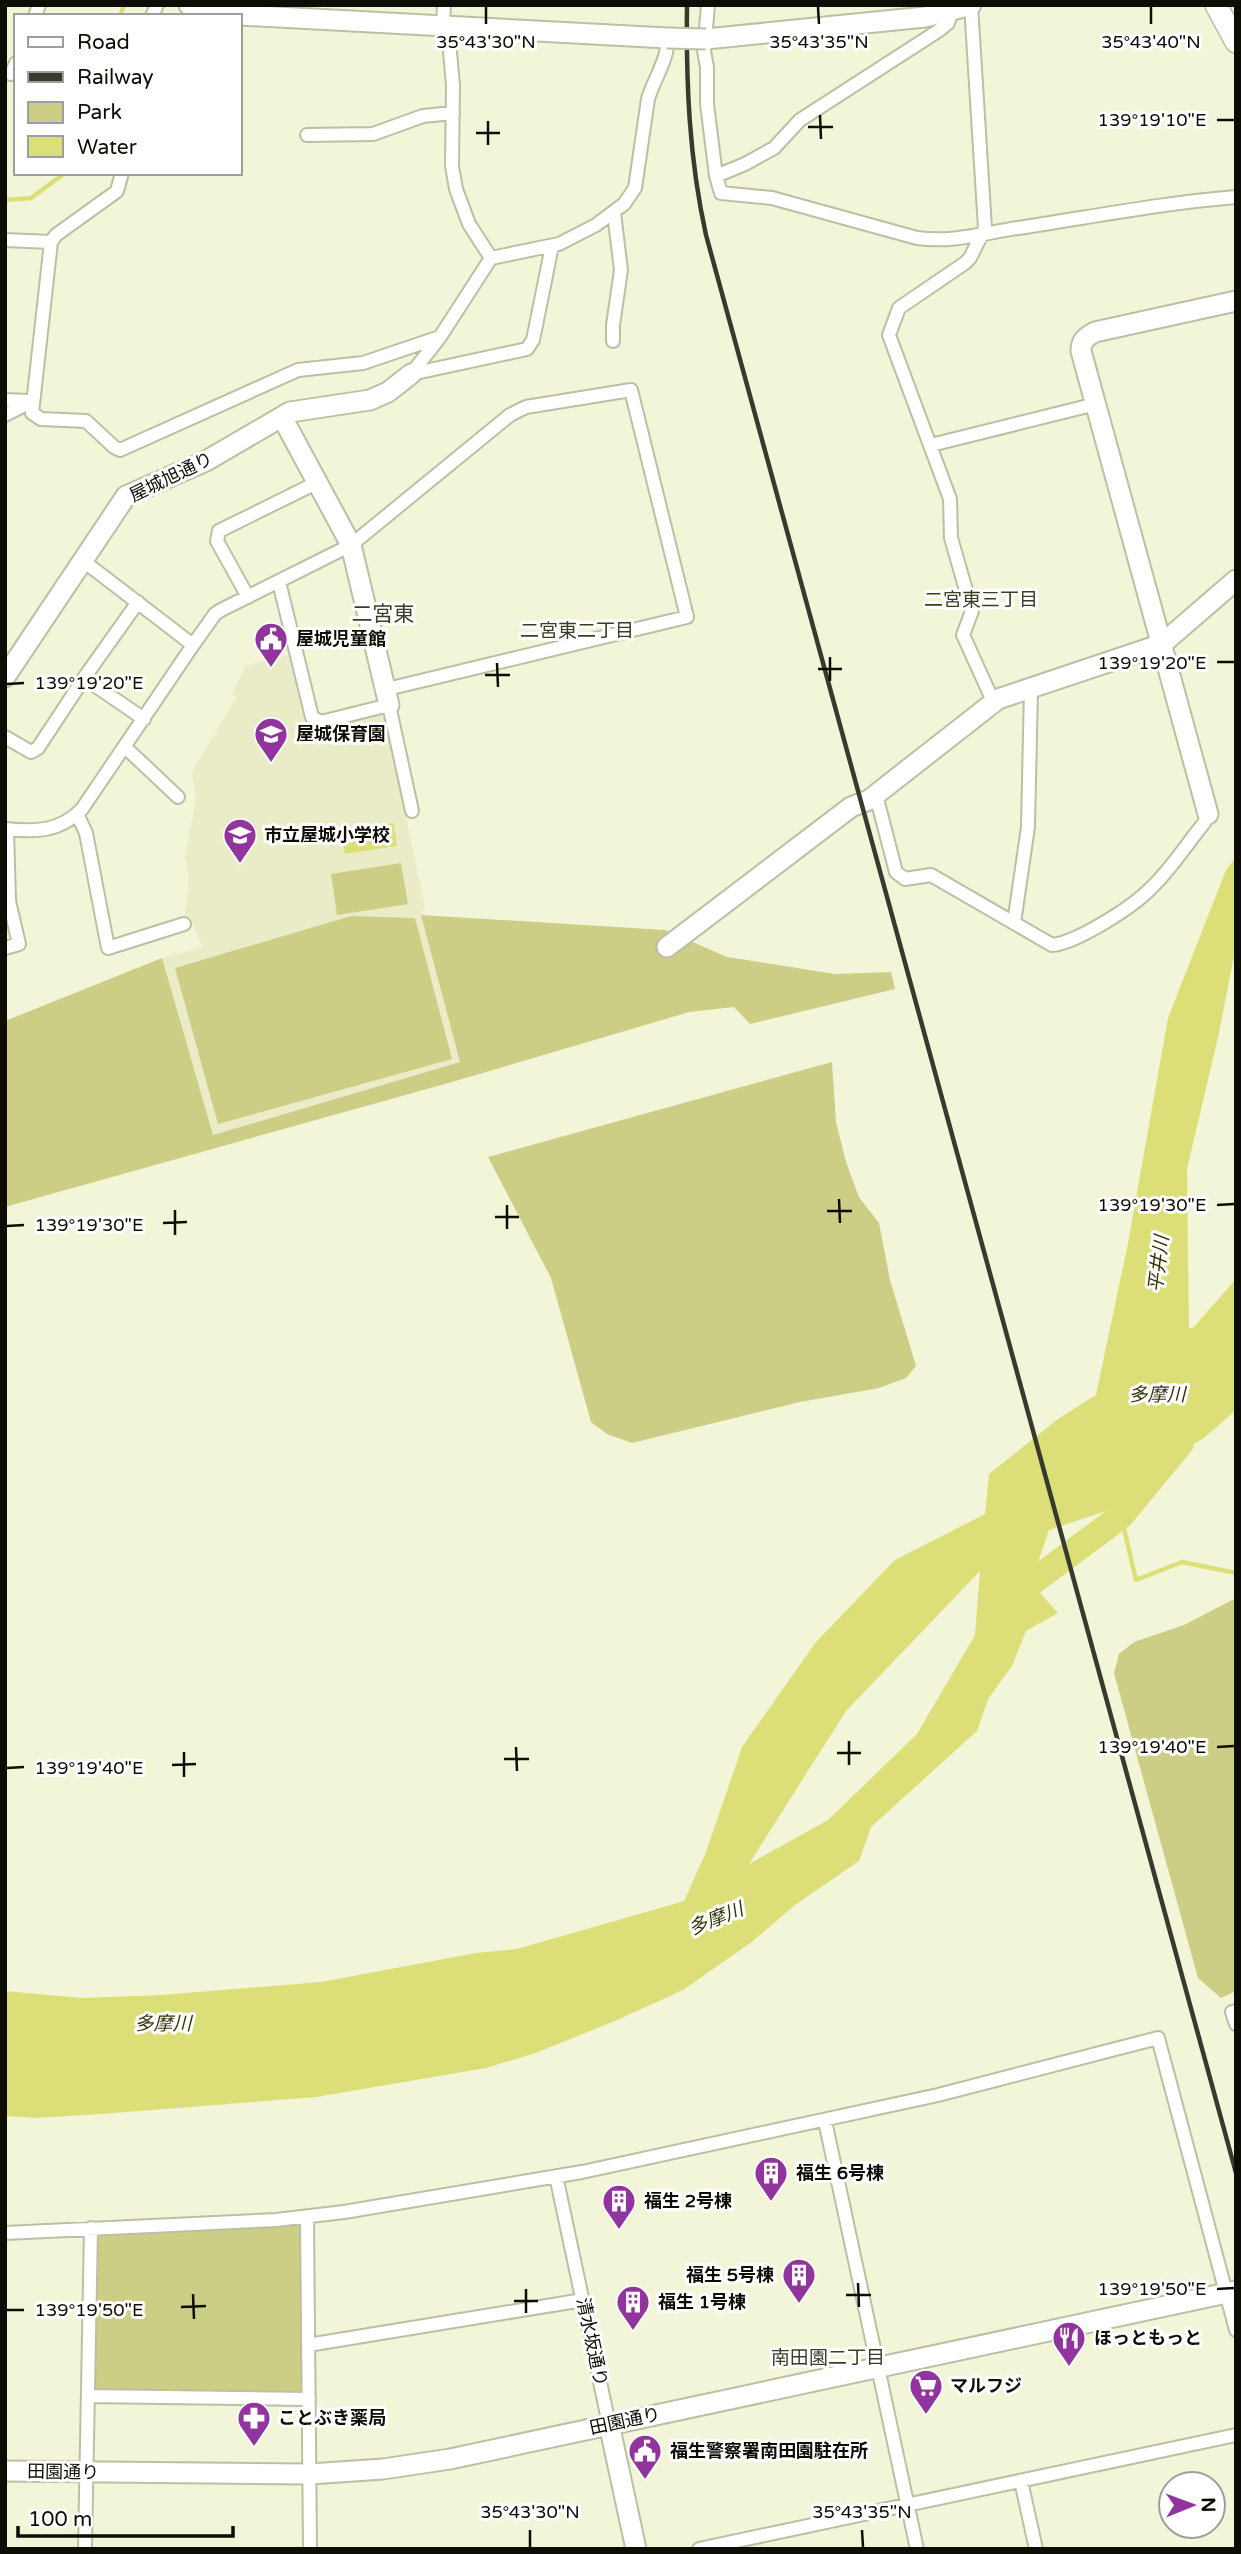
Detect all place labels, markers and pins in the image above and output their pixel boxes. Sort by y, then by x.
public building icon: 屋城児童館 [252,620,290,669]
place label: 屋城児童館 [296,628,386,650]
school or university icon: 屋城保育園 [252,715,290,764]
place label: 屋城保育園 [296,723,386,745]
school or university icon: 市立屋城小学校 [221,816,259,865]
place label: 市立屋城小学校 [264,824,390,846]
building icon: 福生 6号棟 [752,2154,790,2203]
place label: 福生 6号棟 [796,2162,884,2184]
building icon: 福生 2号棟 [600,2182,638,2231]
place label: 福生 2号棟 [644,2190,732,2212]
building icon: 福生 5号棟 [780,2256,818,2305]
place label: 福生 5号棟 [686,2264,774,2286]
building icon: 福生 1号棟 [614,2283,652,2332]
place label: 福生 1号棟 [658,2291,746,2313]
restaurant icon: ほっともっと [1050,2319,1088,2368]
place label: ほっともっと [1094,2327,1202,2349]
supermarket icon: マルフジ [907,2367,945,2416]
place label: マルフジ [950,2375,1022,2397]
pharmacy icon: ことぶき薬局 [235,2399,273,2448]
place label: ことぶき薬局 [278,2407,386,2429]
public building icon: 福生警察署南田園駐在所 [626,2432,664,2481]
place label: 福生警察署南田園駐在所 [670,2440,868,2462]

